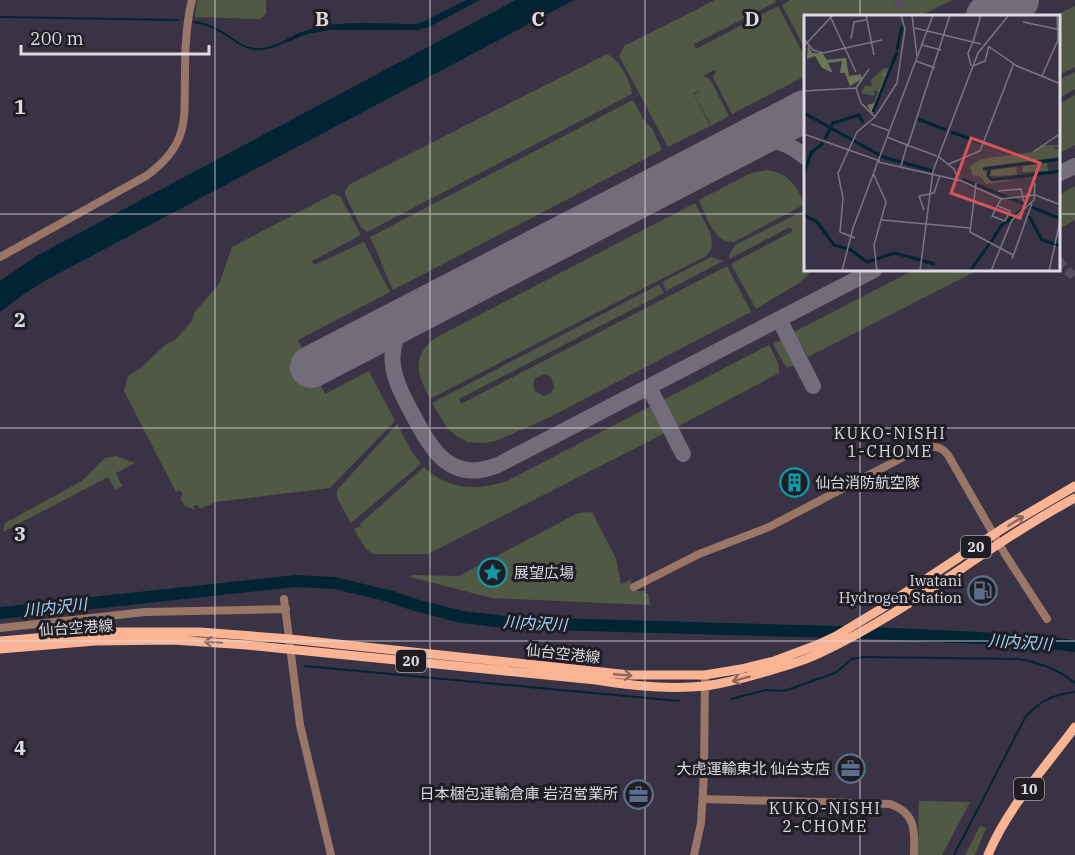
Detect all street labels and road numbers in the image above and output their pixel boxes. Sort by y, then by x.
road number: 20 [961,536,991,558]
street label: 仙台空港線 [38,615,114,640]
street label: 仙台空港線 [525,640,601,667]
road number: 20 [396,650,426,672]
road number: 10 [1014,778,1044,800]

